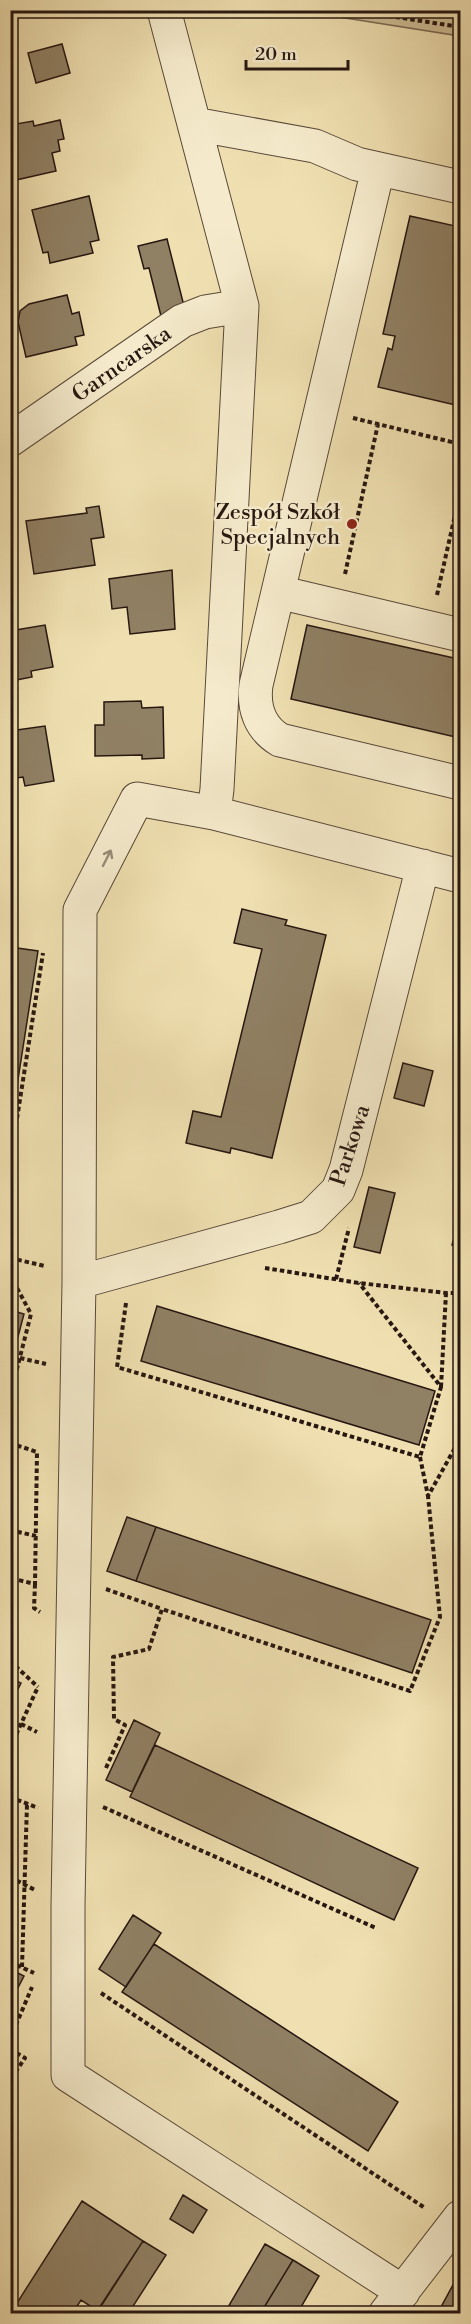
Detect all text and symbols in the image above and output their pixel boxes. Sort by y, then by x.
scale bar [246,33,348,71]
text: 20 m [255,43,297,66]
street label: Garncarska [67,320,177,408]
place label: Zespół Szkół Specjalnych [216,499,340,551]
marker: Zespół Szkół Specjalnych [345,517,359,531]
one-way arrow [101,850,113,867]
street label: Parkowa [325,1101,376,1190]

